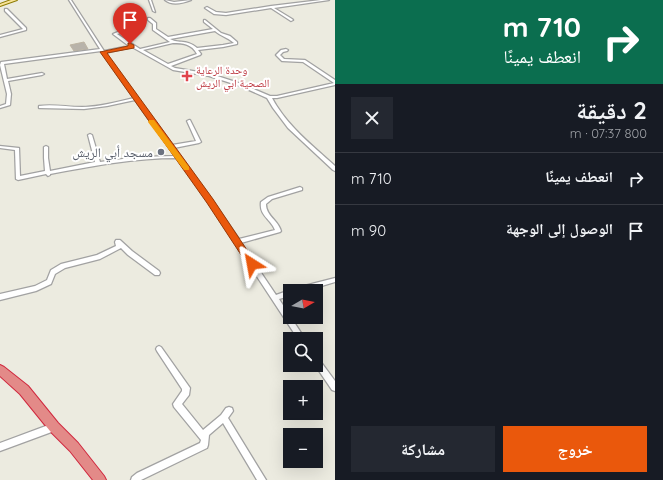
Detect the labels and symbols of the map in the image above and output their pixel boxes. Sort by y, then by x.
pin [113,3,147,44]
place label: وحدة الرعاية الصحية ابي الريش [196,63,269,92]
marker: وحدة الرعاية الصحية ابي الريش [181,70,193,82]
place label: مسجد أبي الريش [72,144,153,163]
marker: مسجد أبي الريش [156,147,166,157]
position arrow [231,243,273,285]
north arrow [283,284,323,324]

